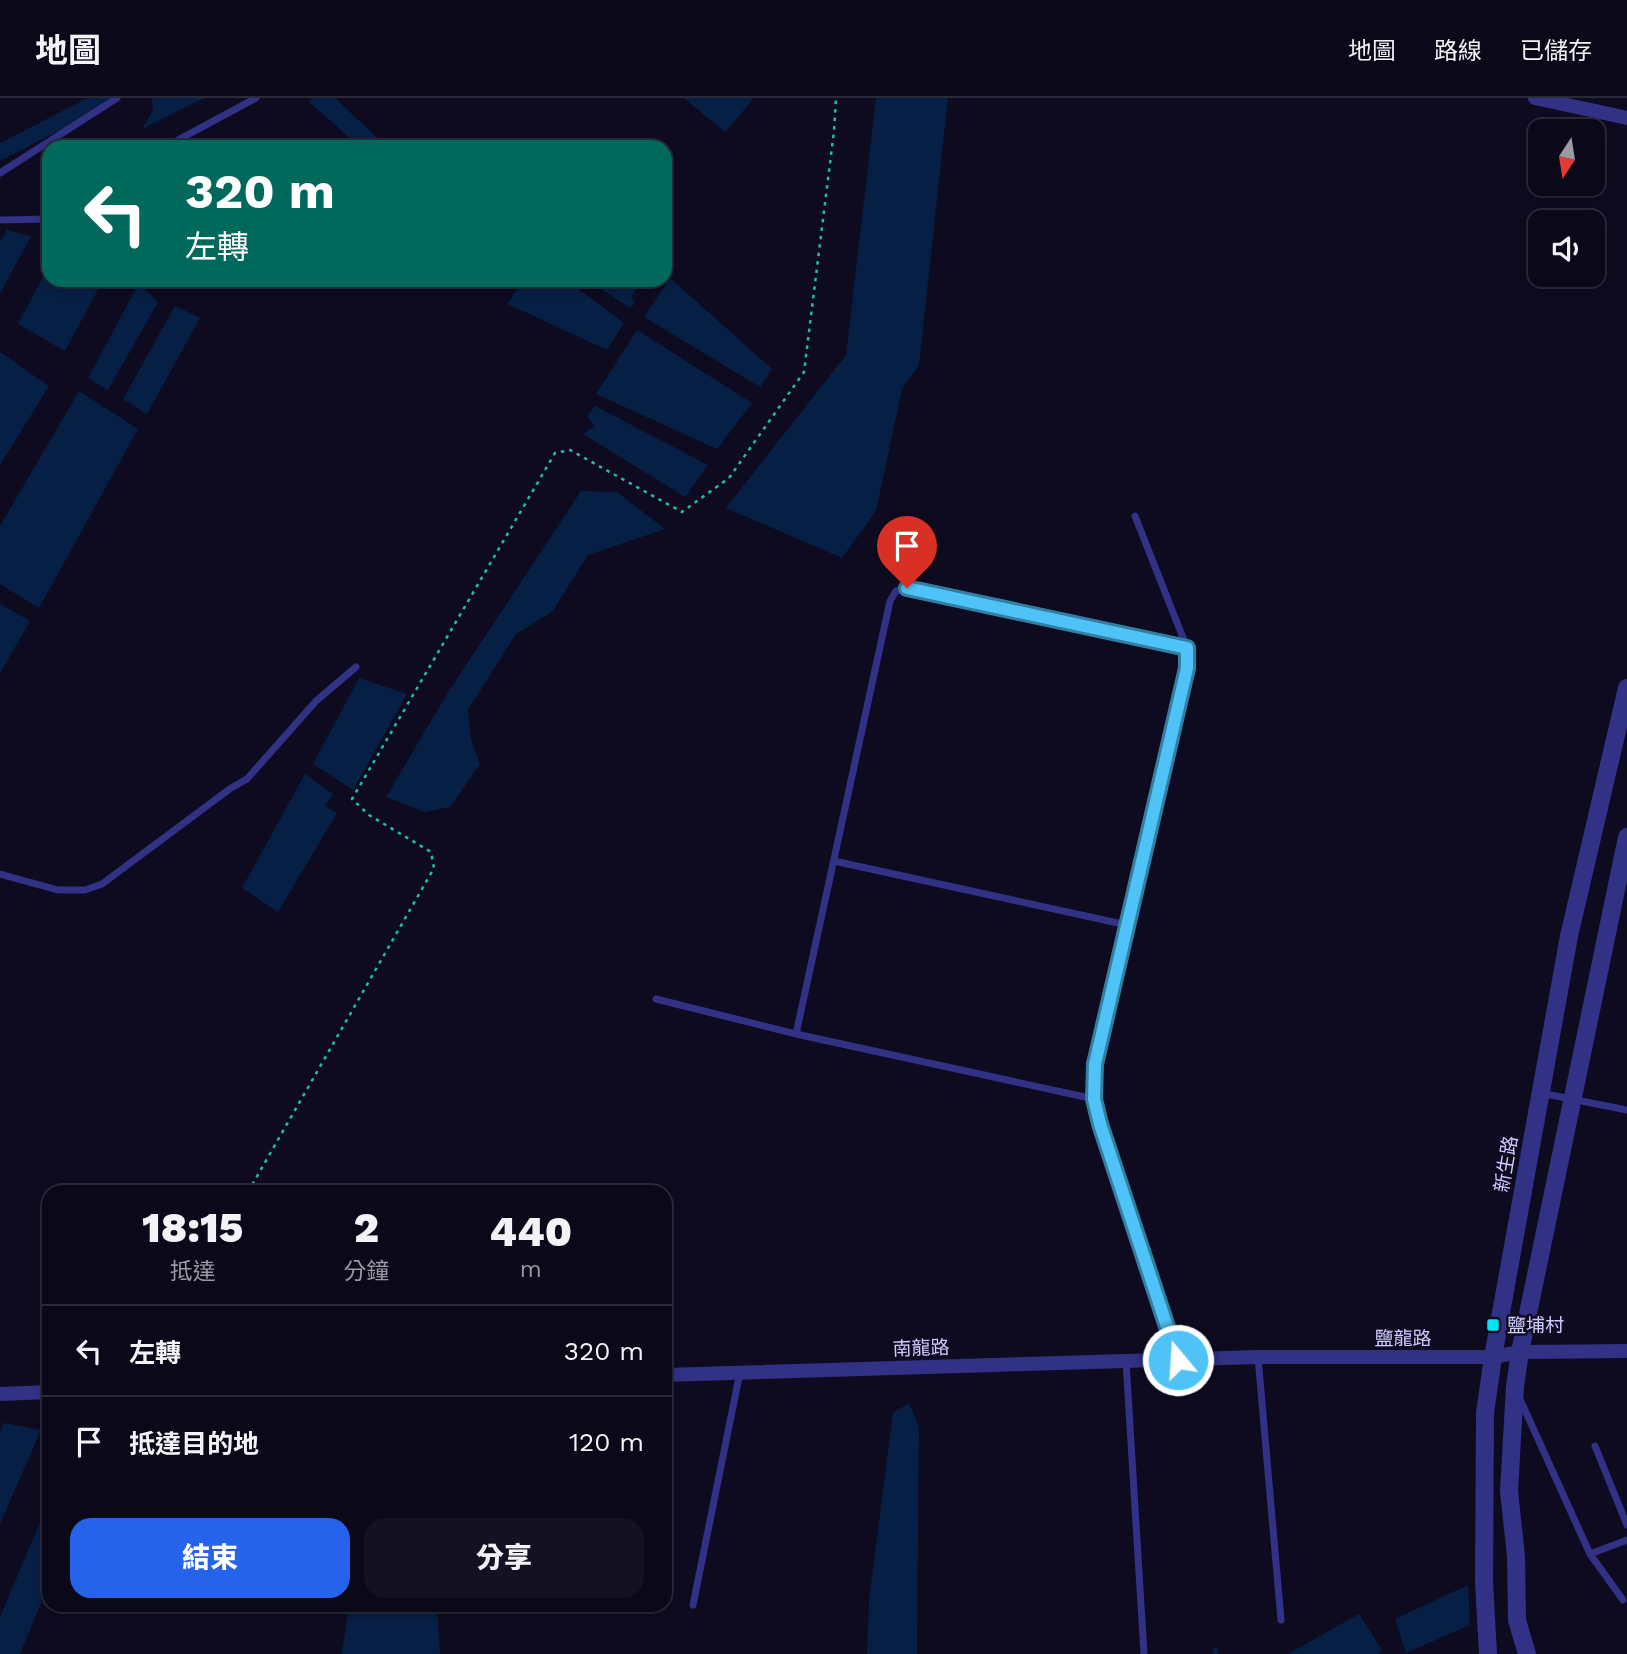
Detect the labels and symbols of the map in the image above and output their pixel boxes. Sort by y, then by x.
north arrow [1528,119,1605,196]
pin [877,516,937,588]
street label: 新生路 [1490,1134,1522,1194]
place label: 鹽埔村 [1507,1314,1564,1337]
marker: 鹽埔村 [1485,1317,1501,1333]
position arrow [1141,1323,1215,1397]
street label: 鹽龍路 [1374,1327,1432,1350]
street label: 南龍路 [892,1336,950,1360]

